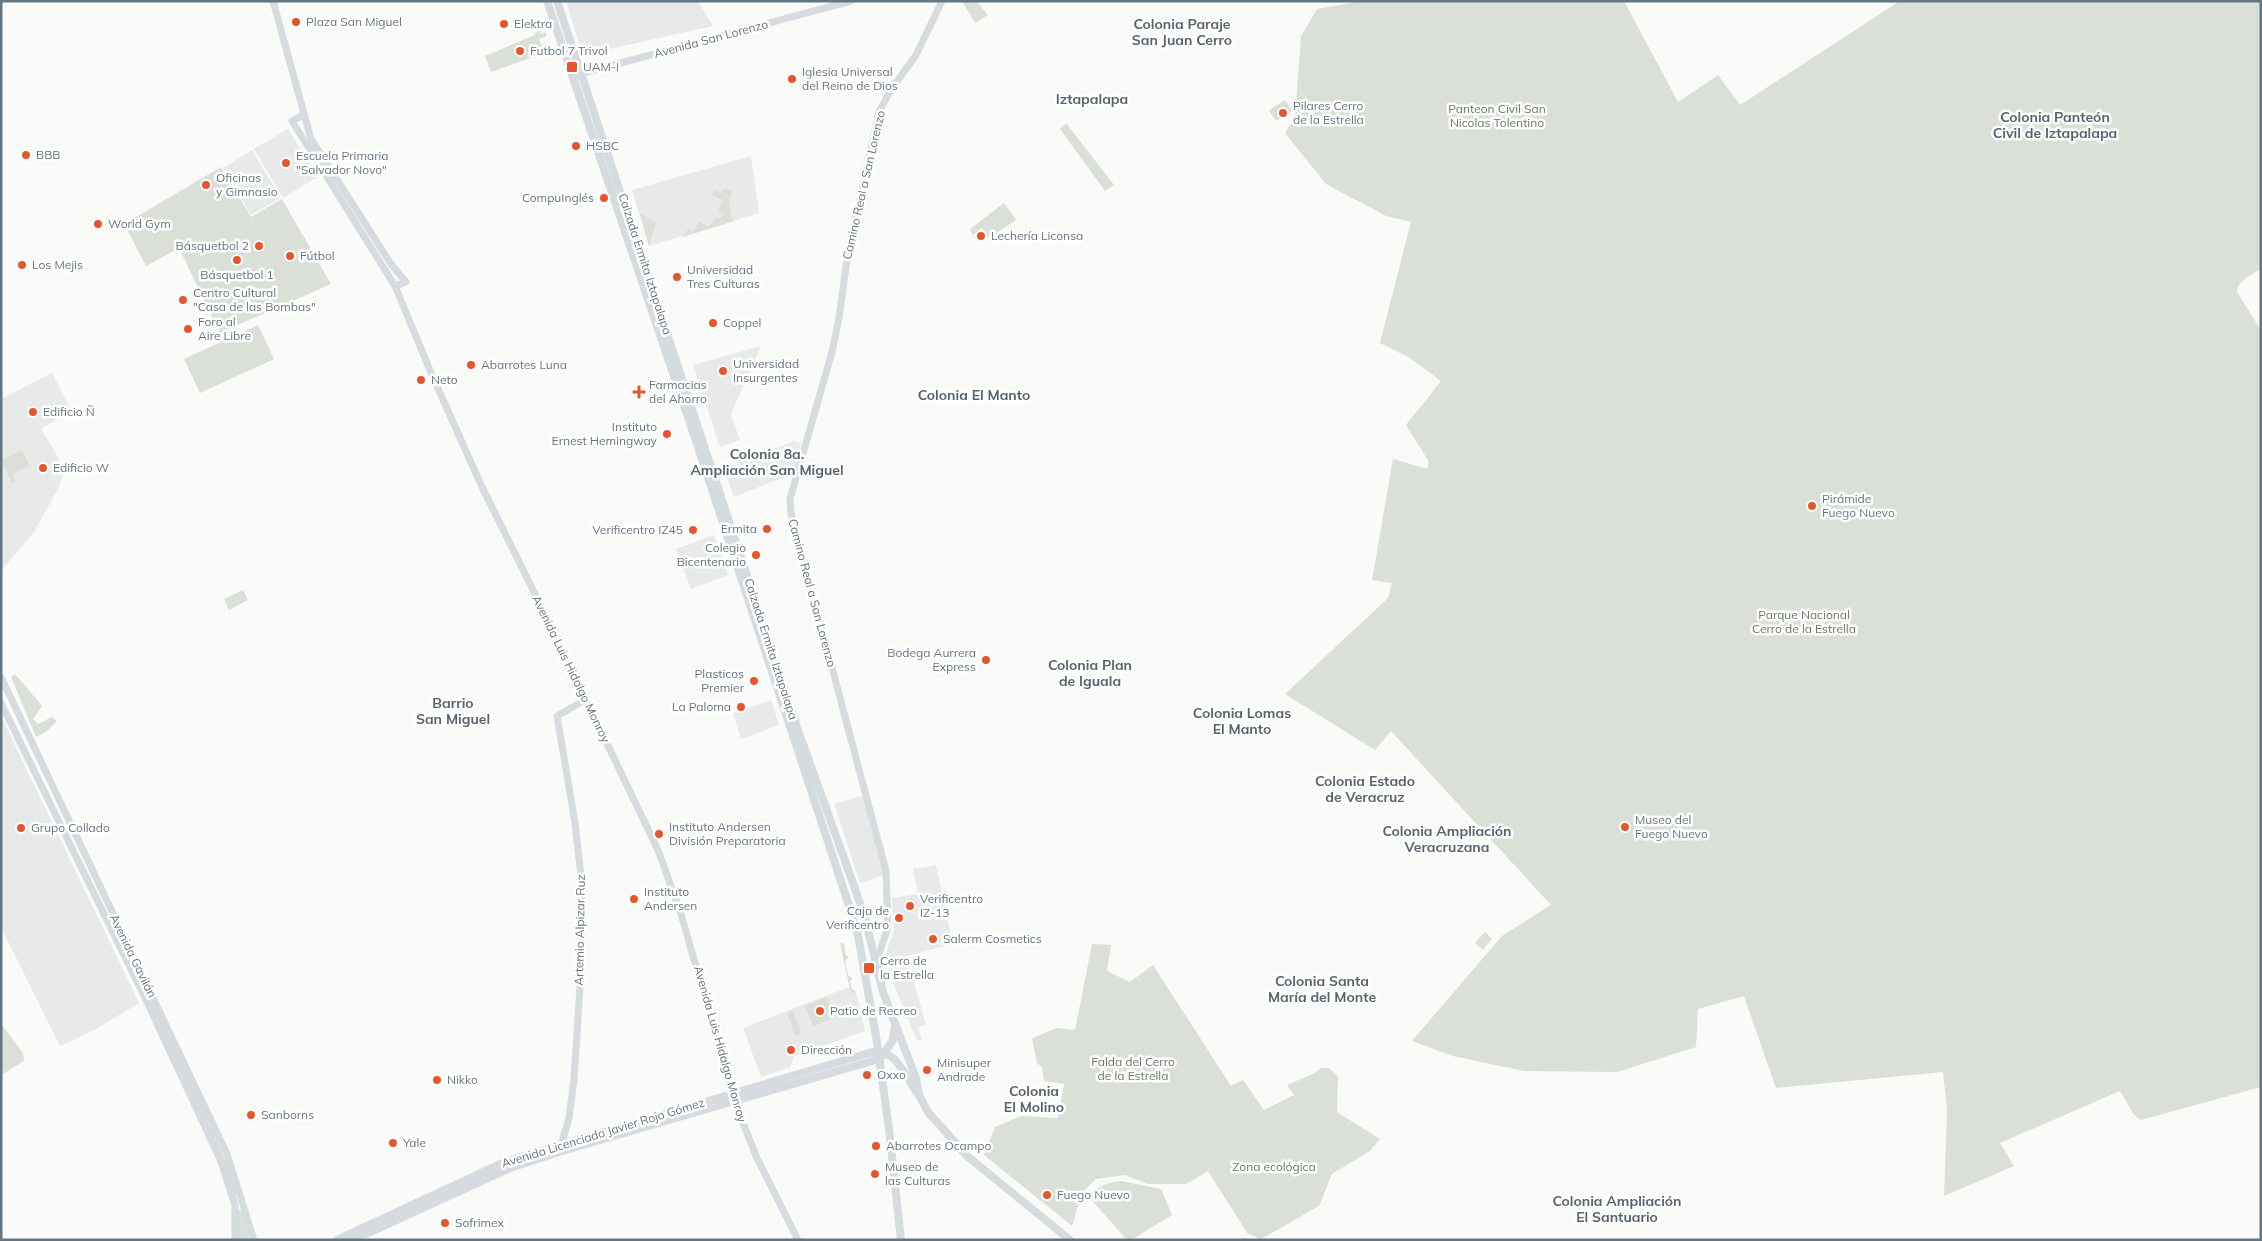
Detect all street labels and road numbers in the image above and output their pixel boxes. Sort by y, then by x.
street label: Avenida San Lorenzo [652,16,770,61]
street label: Camino Real a San Lorenzo [839,109,888,261]
street label: Calzada Ermita Iztapalapa [615,191,675,336]
street label: Camino Real a San Lorenzo [785,517,840,669]
street label: Calzada Ermita Iztapalapa [741,576,801,721]
street label: Avenida Luis Hidalgo Monroy [529,593,614,745]
street label: Artemio Alpizar Ruz [571,874,588,986]
street label: Avenida Gavilán [107,912,160,1000]
street label: Avenida Luis Hidalgo Monroy [691,964,750,1124]
street label: Avenida Licenciado Javier Rojo Gómez [499,1094,706,1171]

